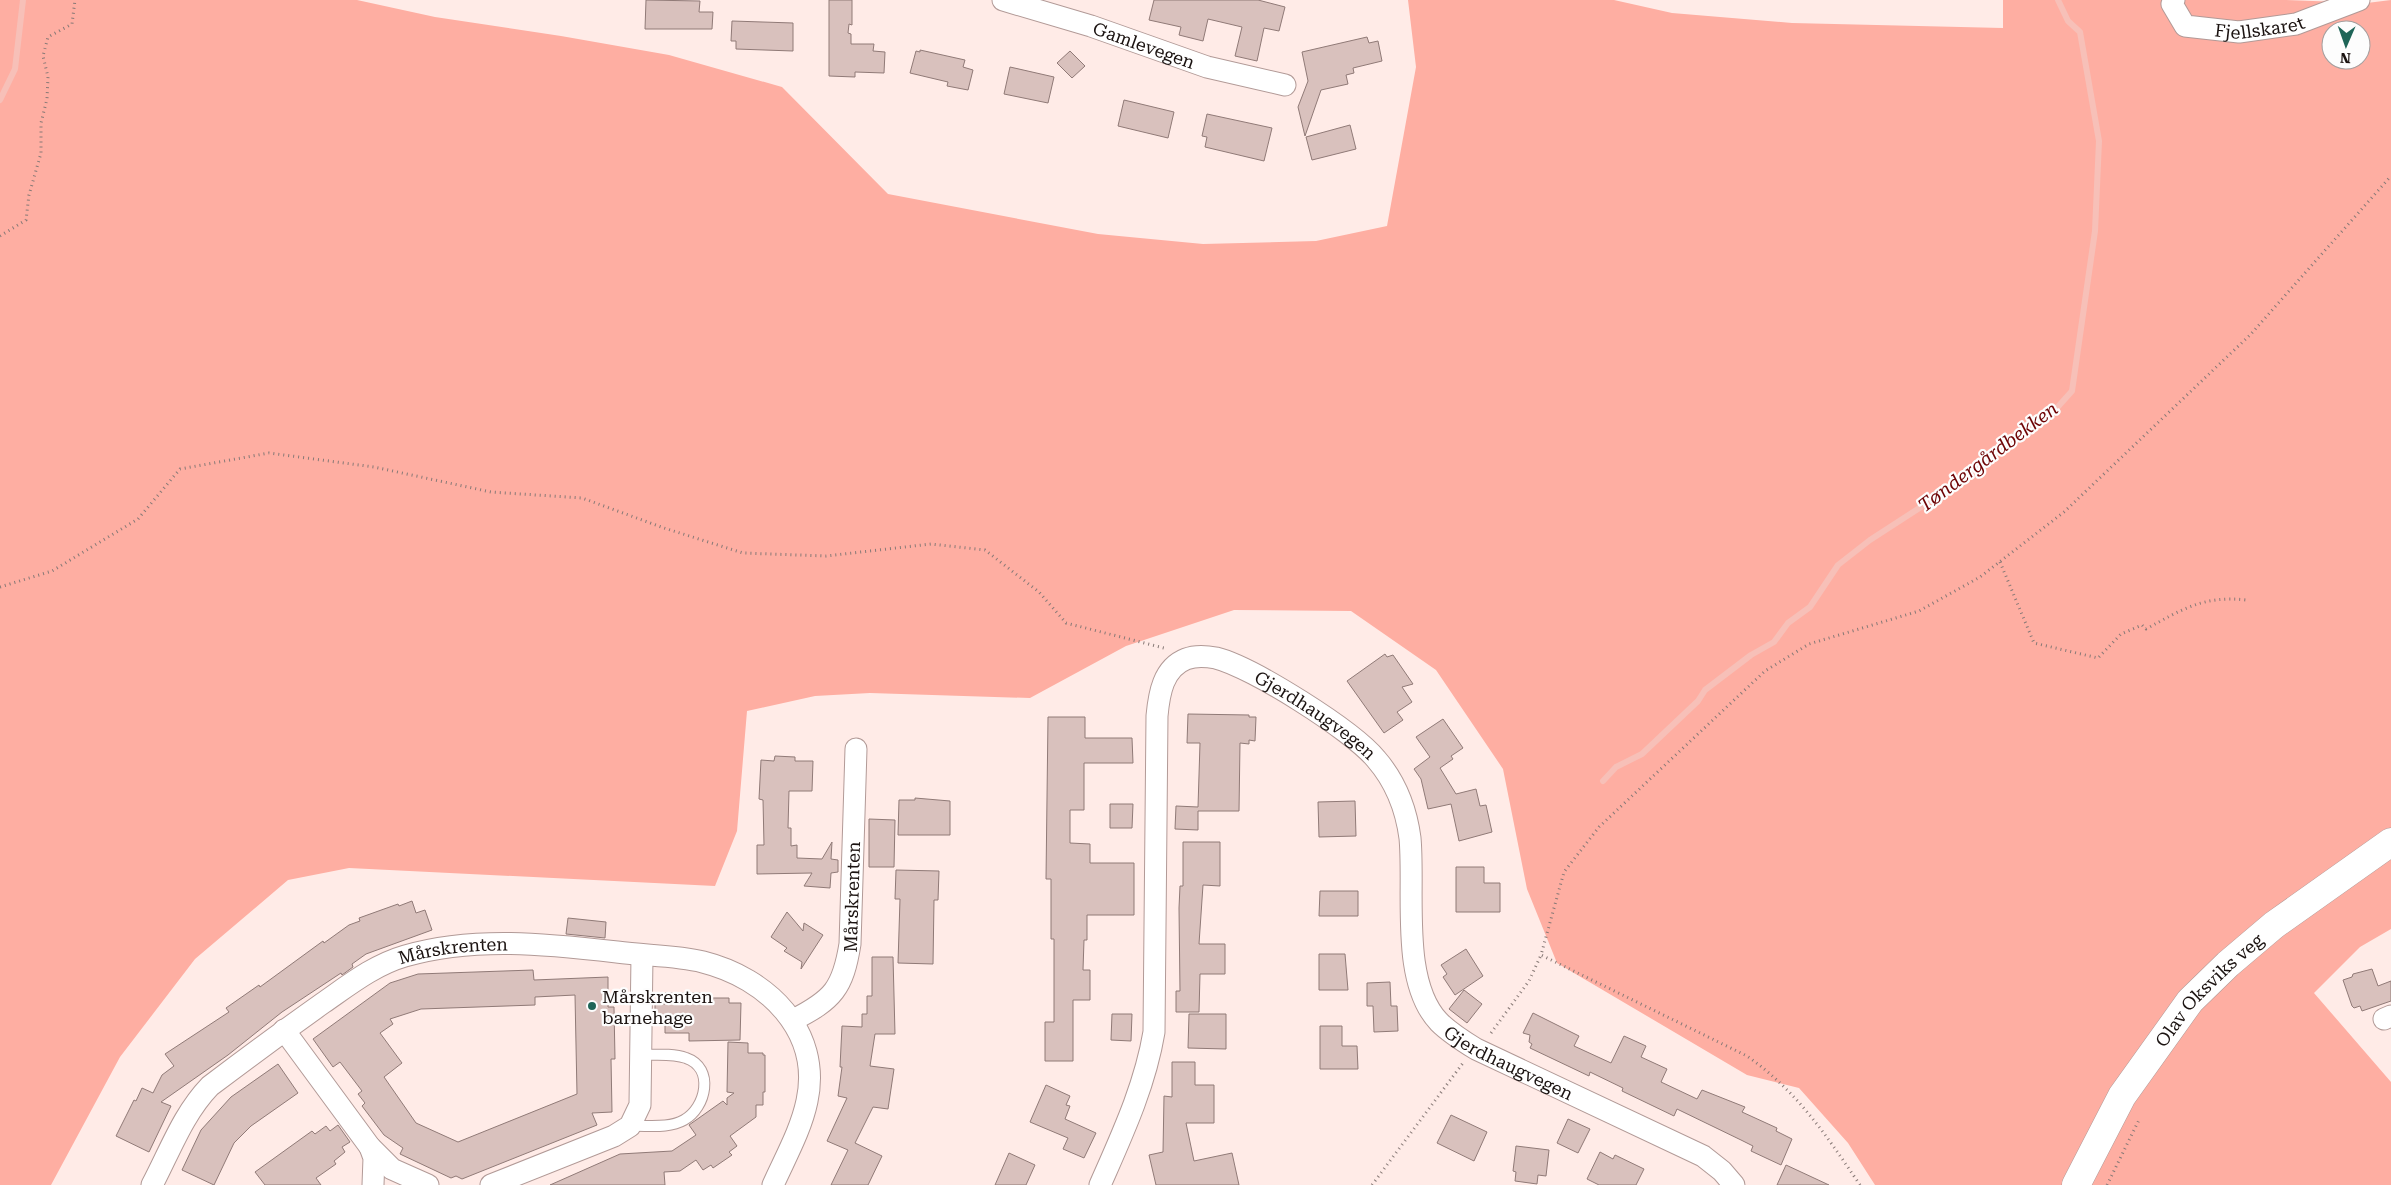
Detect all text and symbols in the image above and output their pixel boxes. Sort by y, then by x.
street label: Fjellskaret [2214,11,2308,43]
street label: Gamlevegen [1090,17,1198,73]
north arrow [2321,20,2371,70]
text: N [2340,50,2351,66]
water label: Tøndergårdbekken [1914,397,2063,517]
street label: Gjerdhaugvegen [1251,666,1381,764]
street label: Mårskrenten [839,841,864,952]
street label: Olav Oksviks veg [2150,928,2268,1051]
street label: Mårskrenten [396,933,508,968]
place label: Mårskrenten barnehage [602,986,713,1028]
marker: Mårskrenten barnehage [586,1000,598,1012]
street label: Gjerdhaugvegen [1440,1021,1577,1104]

